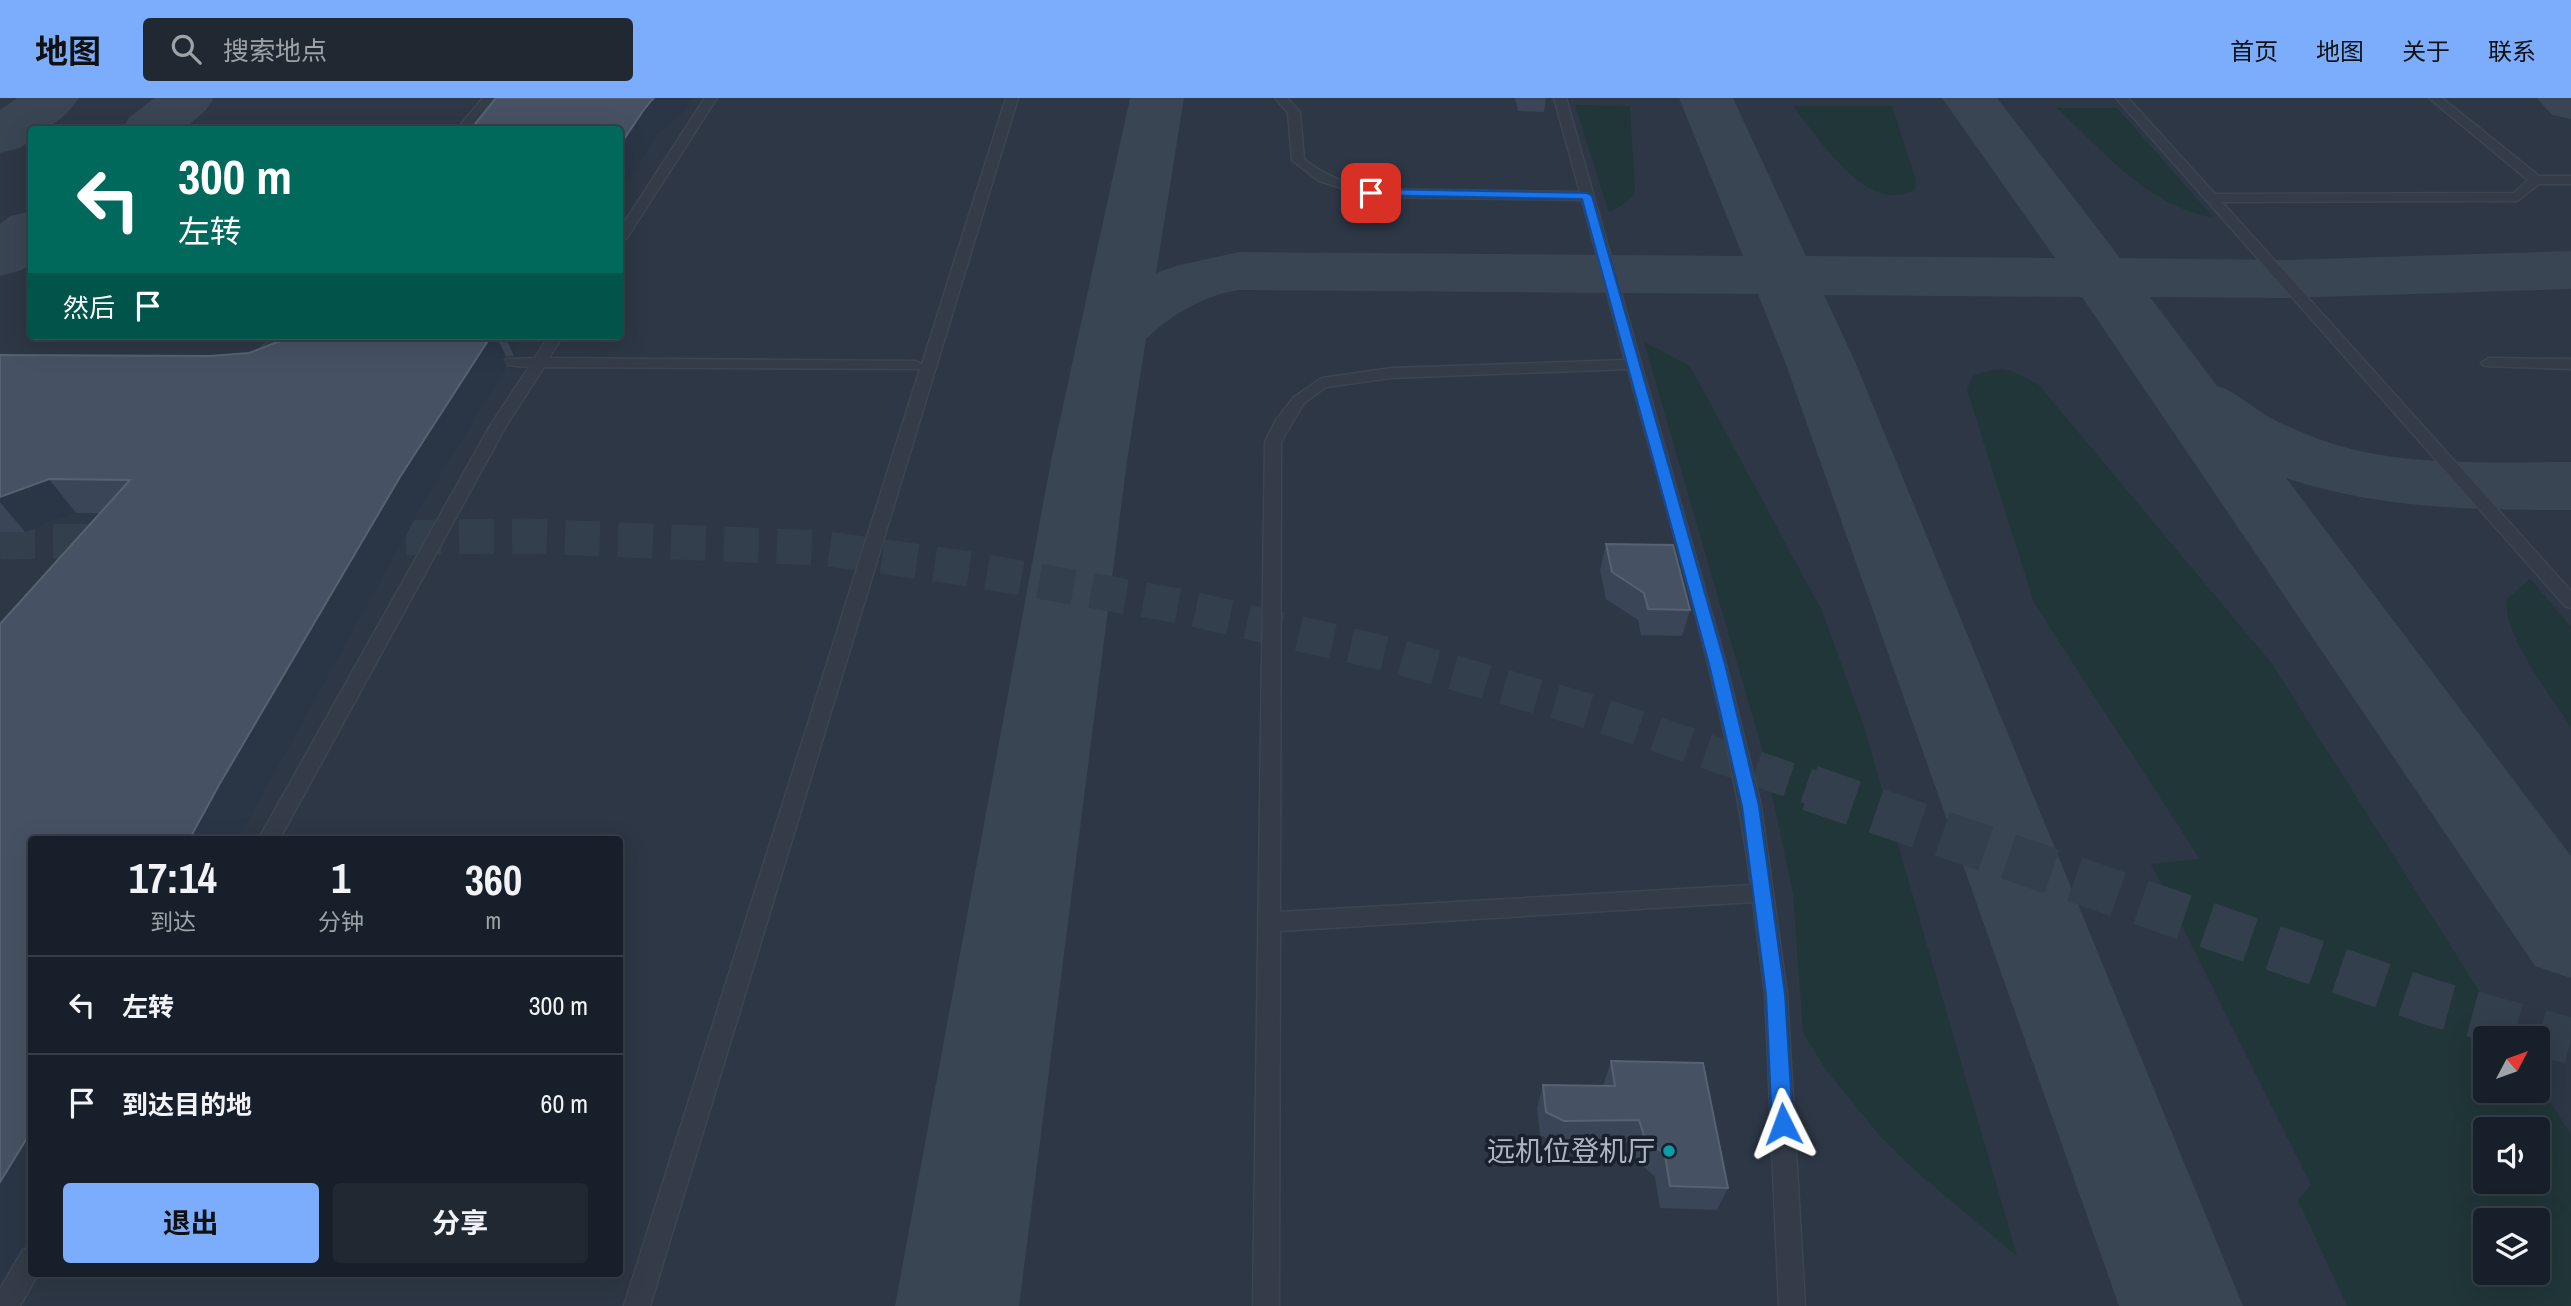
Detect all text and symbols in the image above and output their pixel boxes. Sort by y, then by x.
search box [143,18,633,81]
text: 地图 [35,29,101,73]
icon: search [167,30,205,68]
text: 搜索地点 [223,33,327,68]
text: 首页 [2230,35,2278,67]
text: 地图 [2316,35,2364,67]
text: 关于 [2402,35,2450,67]
text: 联系 [2488,35,2536,67]
text: 300 m [178,143,292,209]
icon: left [63,154,154,245]
pin [1341,163,1401,223]
icon: arrive [1352,174,1390,212]
text: 左转 [178,210,242,253]
icon: arrive [129,287,167,325]
text: 然后 [63,290,115,325]
text: 17:14 [129,850,217,906]
text: 1 [331,850,350,906]
text: 360 [465,852,522,908]
text: m [486,905,501,936]
text: 到达 [150,906,196,937]
text: 分钟 [318,906,364,937]
icon: left [63,986,101,1024]
text: 300 m [529,988,588,1023]
text: 左转 [122,989,174,1024]
north arrow [2473,1026,2550,1102]
map controls [2473,1026,2550,1285]
icon: arrive [63,1084,101,1122]
text: 60 m [541,1086,588,1121]
text: 到达目的地 [122,1087,252,1122]
position arrow [1746,1087,1820,1161]
button: sound [2473,1117,2550,1194]
place label: 远机位登机厅 [1487,1132,1655,1170]
marker: 远机位登机厅 [1661,1143,1677,1159]
button: 退出 [63,1183,319,1263]
button: 分享 [333,1183,588,1263]
button: layers [2473,1208,2550,1285]

